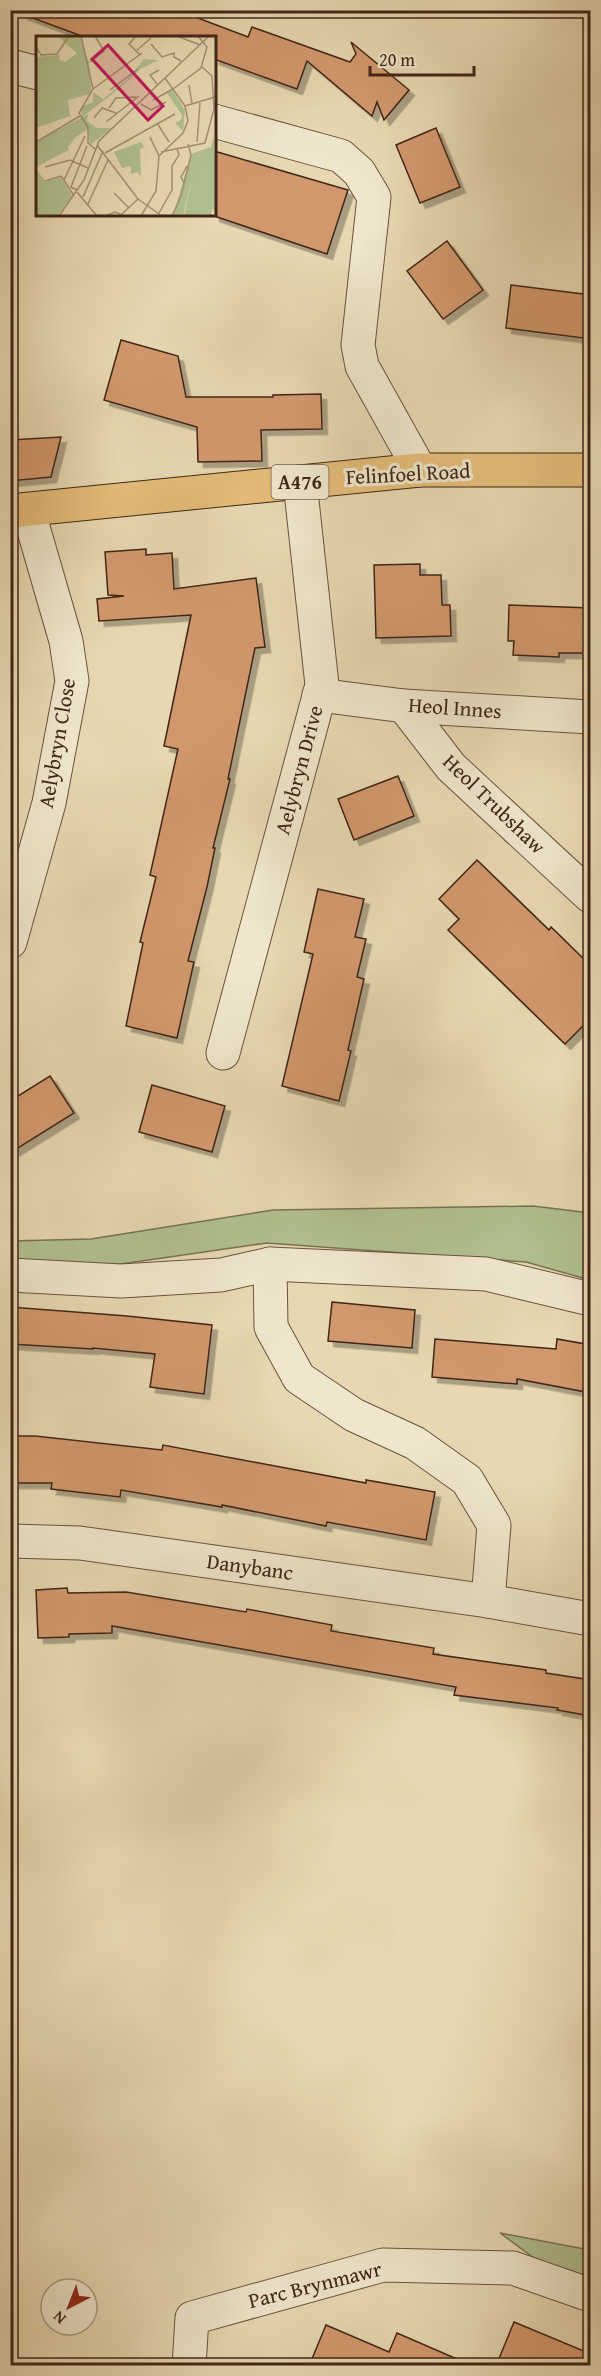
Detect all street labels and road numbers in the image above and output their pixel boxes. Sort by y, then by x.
street label: Felinfoel Road [345,455,472,492]
road number: A476 [272,465,328,499]
street label: Aelybryn Close [30,675,83,810]
street label: Heol Innes [407,689,503,726]
street label: Aelybryn Drive [266,702,331,838]
street label: Heol Trubshaw [436,747,553,861]
street label: Danybanc [205,1545,295,1588]
street label: Parc Brynmawr [245,2253,385,2316]

